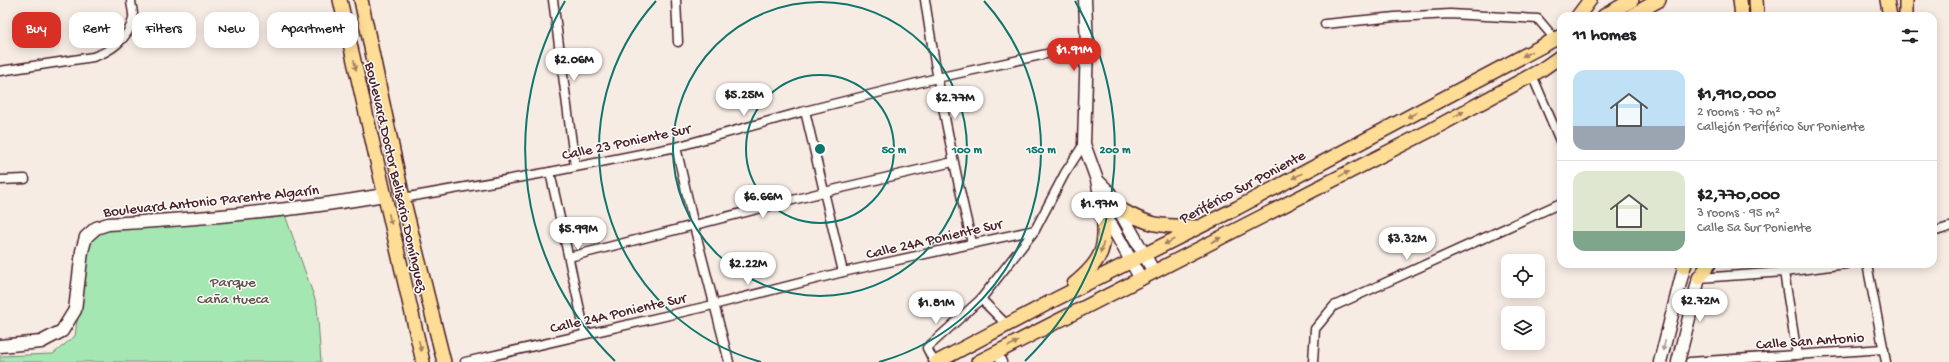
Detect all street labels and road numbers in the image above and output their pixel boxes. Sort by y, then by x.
street label: Boulevard Doctor Belisario Domínguez [360,60,430,295]
street label: Calle 23 Poniente Sur [560,120,694,165]
street label: Periférico Sur Poniente [1176,147,1309,229]
street label: Boulevard Antonio Parente Algarín [102,182,320,222]
street label: Calle 24A Poniente Sur [865,215,1006,264]
street label: Calle 24A Poniente Sur [549,289,690,338]
street label: Calle San Antonio [1755,329,1865,355]

